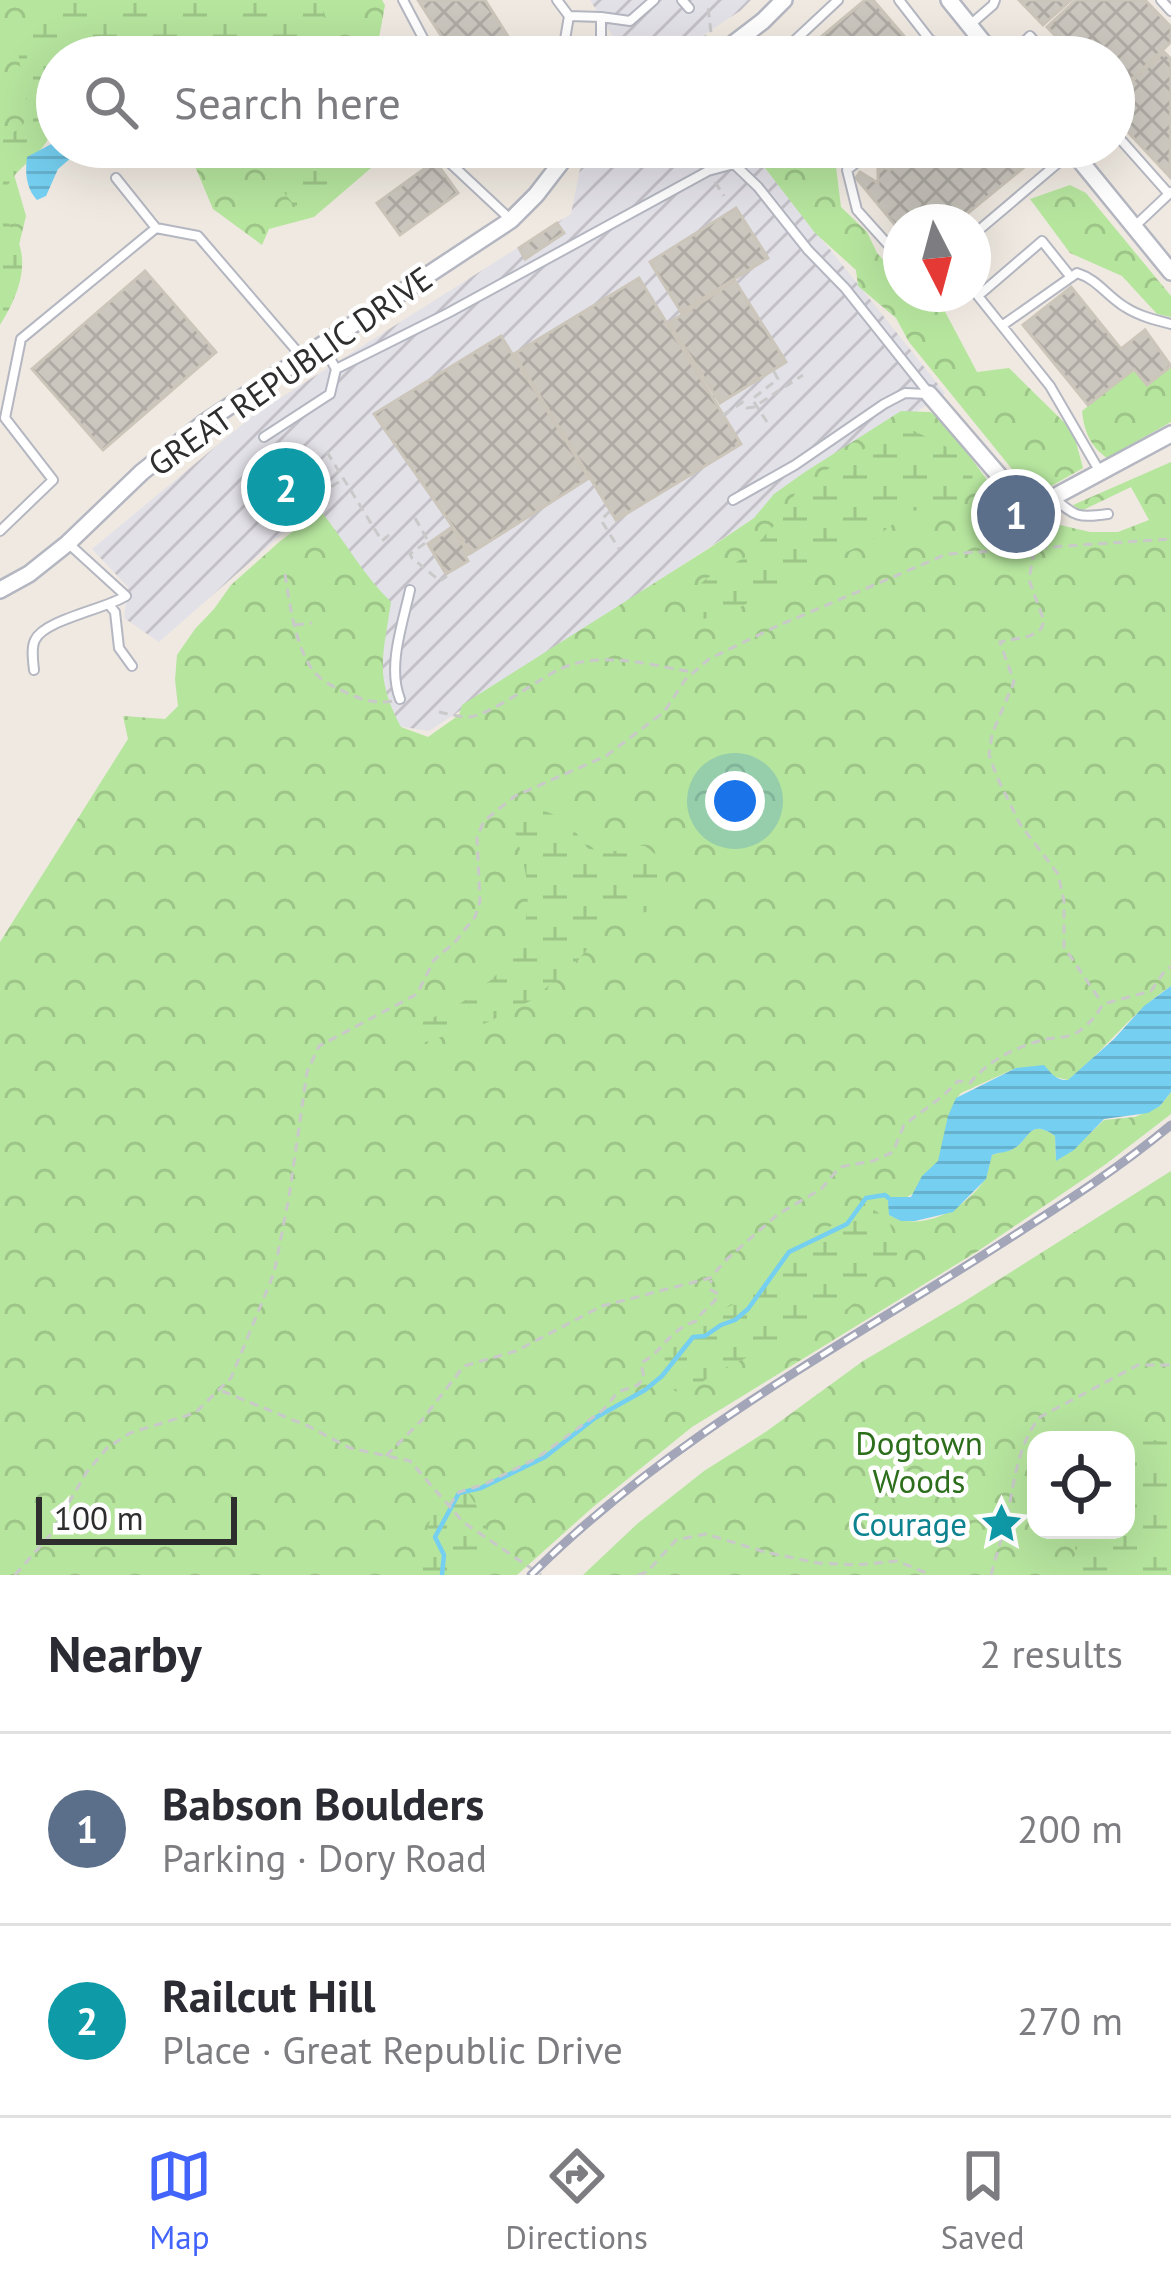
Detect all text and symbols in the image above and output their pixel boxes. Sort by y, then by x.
search box [36,36,1135,168]
icon: search [78,69,144,135]
text: Search here [174,73,401,131]
north arrow [883,204,991,312]
street label: GREAT REPUBLIC DRIVE [139,256,440,485]
pin: 2 [247,442,325,532]
pin: 1 [977,469,1055,559]
your location [705,771,765,831]
park label: Dogtown Woods [855,1421,983,1502]
map controls [1027,1431,1135,1539]
button: locate [1027,1431,1135,1539]
scale bar [36,1491,237,1544]
text: 100 m [54,1496,144,1539]
place icon: Courage [978,1501,1024,1547]
place label: Courage [852,1502,967,1545]
text: Nearby [48,1620,202,1686]
text: 2 results [980,1628,1123,1679]
text: Babson Boulders [162,1774,484,1832]
text: 1 [76,1803,98,1854]
text: 200 m [1017,1803,1123,1854]
text: Parking · Dory Road [162,1832,487,1883]
text: Railcut Hill [162,1966,375,2024]
text: 2 [76,1995,98,2046]
text: 270 m [1017,1995,1123,2046]
text: Place · Great Republic Drive [162,2024,623,2075]
tab: Map [146,2143,212,2258]
tab: Directions [505,2143,648,2258]
tab: Saved [941,2143,1025,2258]

